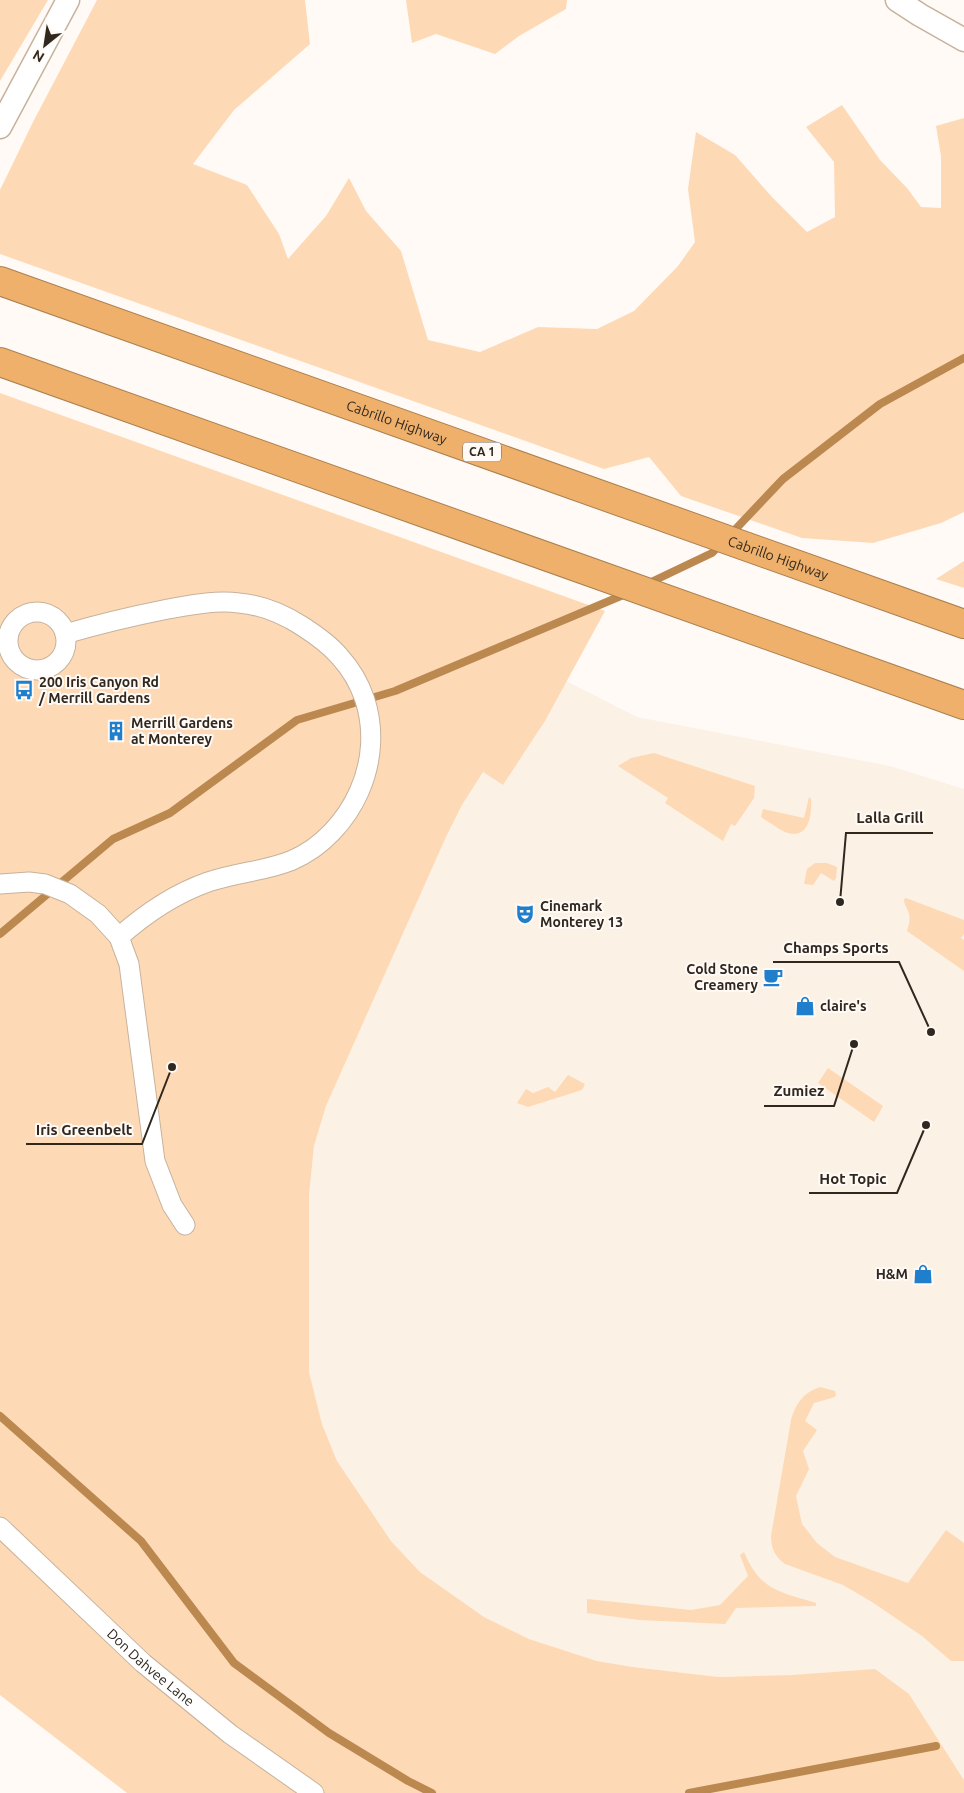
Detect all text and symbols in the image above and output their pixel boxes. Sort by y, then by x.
north arrow [20,20,70,70]
text: N [30,47,47,66]
street label: Cabrillo Highway [344,397,449,447]
road number: CA 1 [463,442,501,462]
street label: Cabrillo Highway [726,533,831,583]
place label: 200 Iris Canyon Rd / Merrill Gardens [38,674,159,706]
bus stop icon: 200 Iris Canyon Rd / Merrill Gardens [13,679,35,701]
place label: Merrill Gardens at Monterey [131,715,233,747]
building icon: Merrill Gardens at Monterey [105,720,127,742]
callout: Lalla Grill [846,803,933,833]
text: Lalla Grill [856,809,924,826]
place label: Cinemark Monterey 13 [540,898,623,930]
theatre icon: Cinemark Monterey 13 [514,903,536,925]
callout: Champs Sports [773,932,899,962]
text: Champs Sports [783,939,889,956]
place label: Cold Stone Creamery [686,961,759,993]
cafe icon: Cold Stone Creamery [762,966,784,988]
shop icon: claire's [794,995,816,1017]
place label: claire's [820,998,867,1014]
callout: Zumiez [764,1076,834,1106]
text: Zumiez [774,1082,824,1099]
callout: Iris Greenbelt [26,1114,142,1144]
text: Iris Greenbelt [36,1121,133,1138]
callout: Hot Topic [809,1163,897,1193]
text: Hot Topic [819,1170,887,1187]
shop icon: H&M [912,1263,934,1285]
place label: H&M [876,1266,908,1282]
street label: Don Dahvee Lane [104,1625,197,1709]

